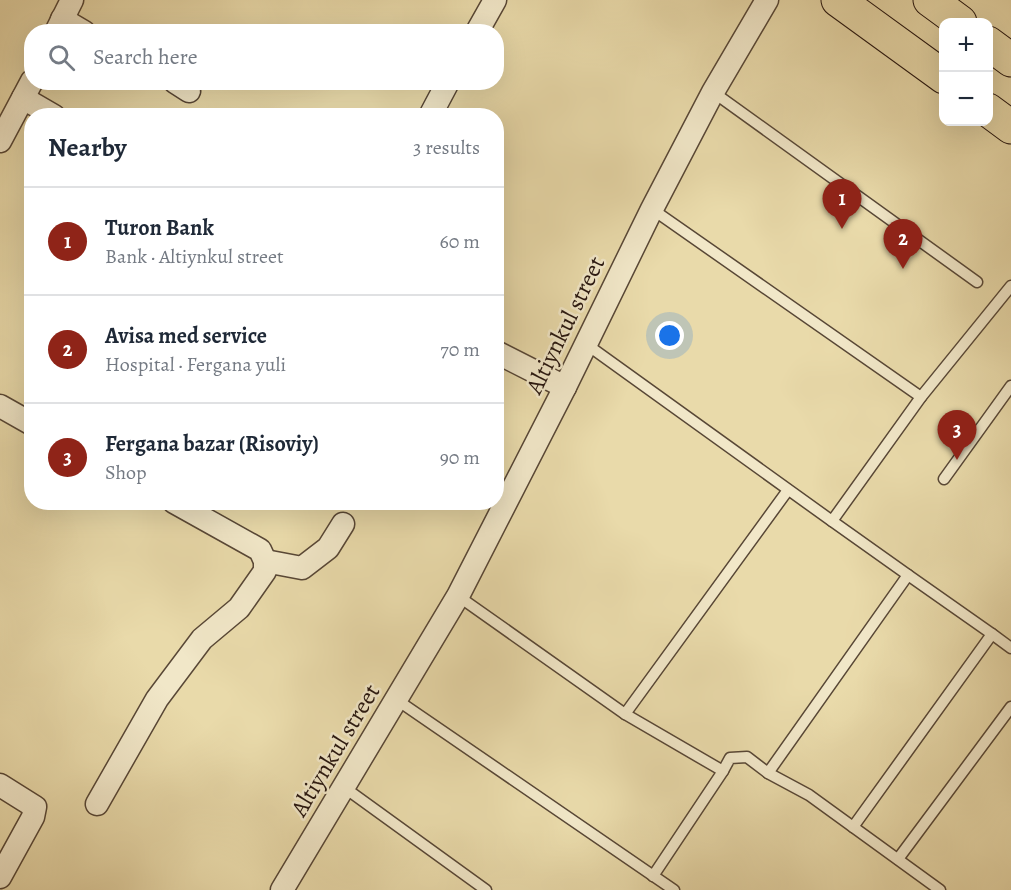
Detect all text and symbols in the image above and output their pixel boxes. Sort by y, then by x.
map controls [939,18,993,126]
button: + [939,18,993,72]
search box [24,24,504,90]
icon: search [45,41,78,74]
text: Search here [93,42,198,72]
button: − [939,72,993,126]
text: Nearby [48,130,127,165]
text: 3 results [413,134,480,161]
pin: 1 [822,180,862,229]
text: Turon Bank [105,213,214,243]
pin: 2 [884,220,922,269]
text: 1 [64,228,71,255]
text: 60 m [440,228,480,255]
text: Bank · Altiynkul street [105,243,284,270]
street label: Altiynkul street [517,251,612,400]
text: Avisa med service [105,321,267,351]
your location [655,321,684,350]
text: 2 [63,336,72,363]
text: 70 m [440,336,480,363]
text: Hospital · Fergana yuli [105,351,286,378]
pin: 3 [938,410,976,460]
text: Fergana bazar (Risoviy) [105,429,319,459]
text: 3 [63,444,72,471]
text: 90 m [440,444,480,471]
text: Shop [105,459,147,486]
street label: Altiynkul street [282,678,387,823]

